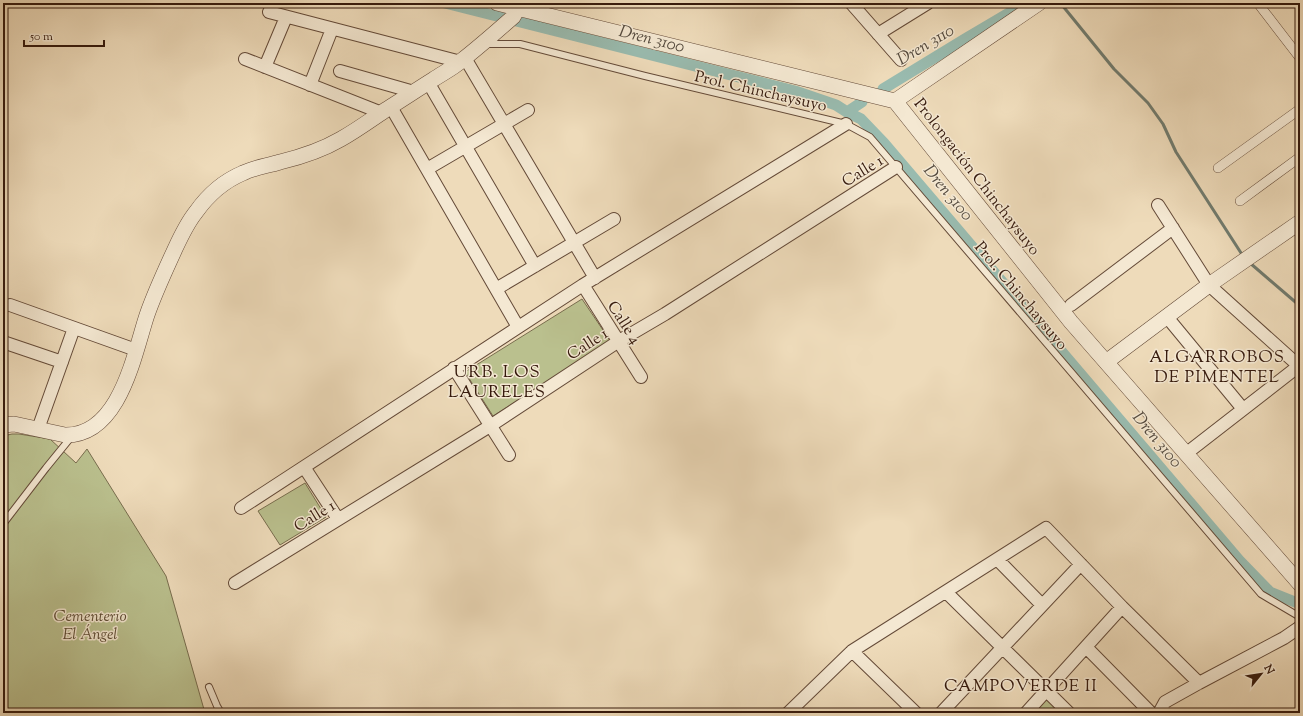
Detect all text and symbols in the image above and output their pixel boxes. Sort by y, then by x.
water label: Dren 3110 [893,19,959,72]
water label: Dren 3100 [616,20,687,60]
scale bar [24,22,104,48]
text: 50 m [29,28,53,46]
street label: Prol. Chinchaysuyo [692,66,829,119]
street label: Prolongación Chinchaysuyo [907,94,1045,261]
street label: Calle 1 [838,150,889,194]
water label: Dren 3100 [917,160,978,227]
street label: Prol. Chinchaysuyo [968,237,1072,356]
street label: Calle 4 [600,297,646,350]
street label: Calle 1 [563,323,614,367]
district label: ALGARROBOS DE PIMENTEL [1149,346,1285,390]
district label: URB. LOS LAURELES [448,361,546,405]
water label: Dren 3100 [1126,407,1187,474]
street label: Calle 1 [290,495,341,539]
park label: Cementerio El Ángel [53,606,127,647]
north arrow [1241,654,1281,694]
text: N [1259,661,1278,677]
district label: CAMPOVERDE II [944,675,1098,699]

